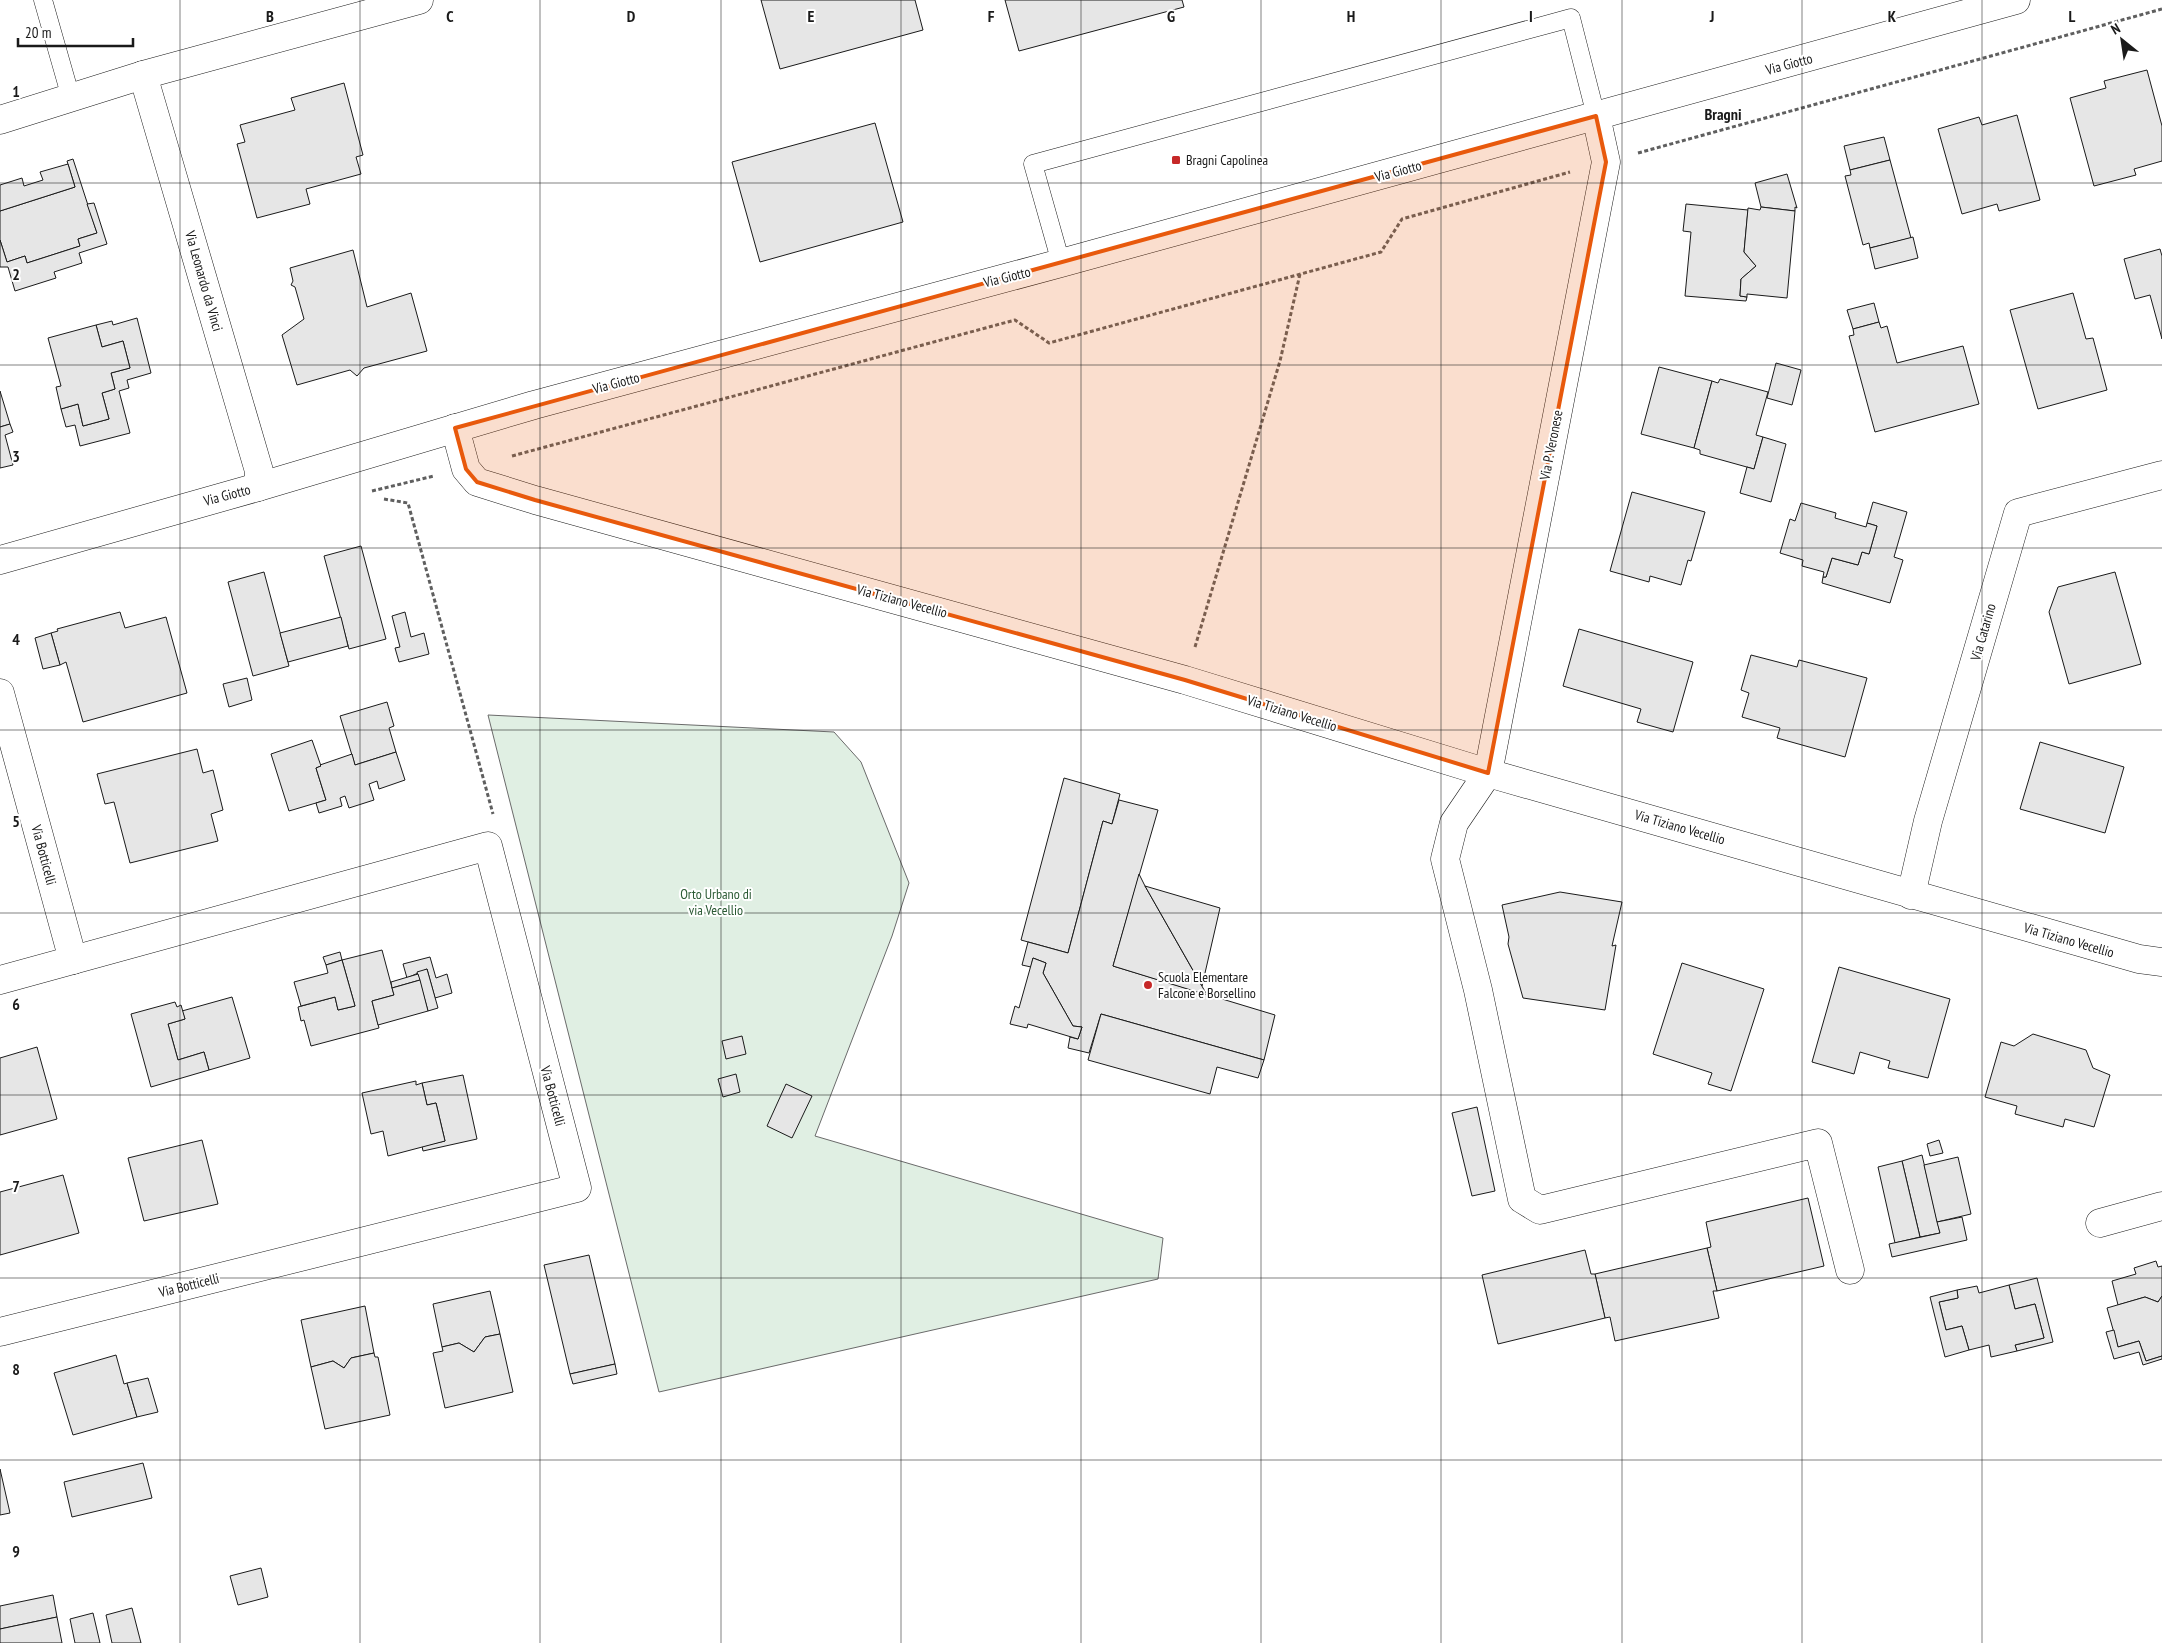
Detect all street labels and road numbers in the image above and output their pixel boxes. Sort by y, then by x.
street label: Via Giotto [1763,49,1814,79]
street label: Via Giotto [1372,156,1423,186]
street label: Via Leonardo da Vinci [181,228,227,333]
street label: Via Giotto [981,262,1032,292]
street label: Via Giotto [590,368,641,398]
street label: Via P. Veronese [1535,408,1567,483]
street label: Via Giotto [201,480,252,510]
street label: Via Tiziano Vecellio [854,580,949,622]
street label: Via Catarino [1966,601,2000,664]
street label: Via Tiziano Vecellio [1244,690,1339,735]
street label: Via Tiziano Vecellio [1632,805,1727,848]
street label: Via Botticelli [27,822,61,887]
street label: Via Tiziano Vecellio [2021,918,2116,961]
street label: Via Botticelli [536,1063,570,1128]
street label: Via Botticelli [156,1269,221,1301]

